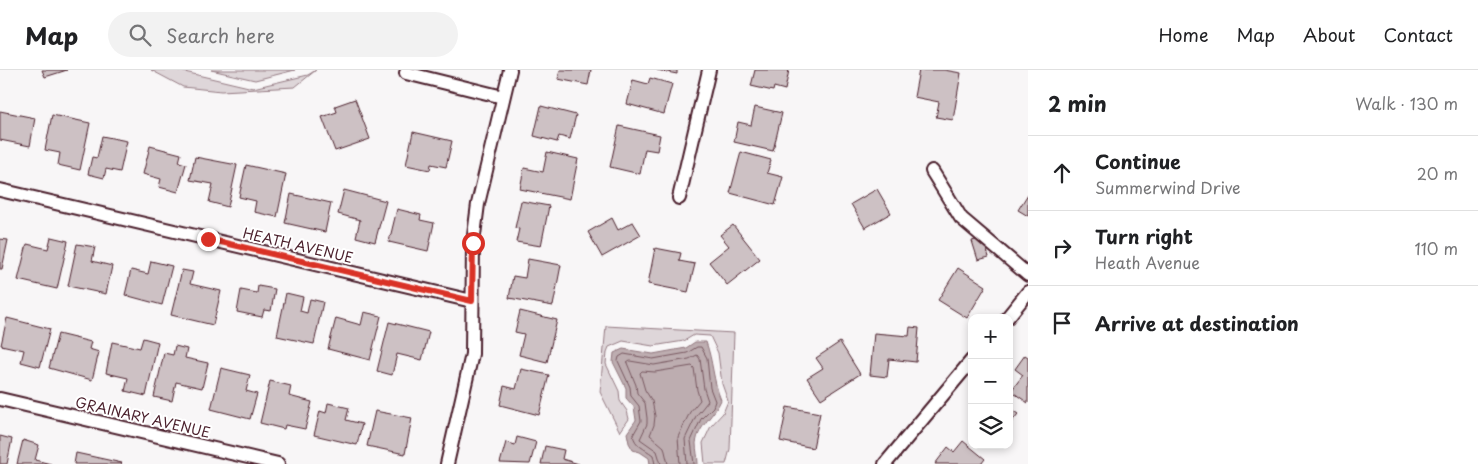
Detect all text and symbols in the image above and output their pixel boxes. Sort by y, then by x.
search box [108,12,458,57]
text: Map [25,17,78,53]
icon: search [126,21,154,49]
text: Search here [166,21,275,49]
text: Home [1158,21,1208,48]
text: Map [1236,21,1275,48]
text: About [1303,21,1355,48]
text: Contact [1383,21,1453,48]
text: 2 min [1048,87,1107,119]
text: Walk · 130 m [1355,91,1458,115]
text: Continue [1095,147,1181,175]
icon: ahead [1048,159,1076,187]
text: 20 m [1417,161,1458,185]
text: Summerwind Drive [1095,175,1241,199]
street label: HEATH AVENUE [241,222,355,268]
text: Turn right [1095,222,1193,250]
route end [197,228,220,251]
route start [462,232,485,255]
icon: right [1048,234,1076,262]
text: 110 m [1415,236,1458,260]
text: Heath Avenue [1095,250,1200,274]
icon: arrive [1048,309,1076,337]
text: Arrive at destination [1095,309,1299,337]
map controls [968,314,1013,449]
button: + [968,314,1013,359]
button: − [968,359,1013,404]
street label: GRAINARY AVENUE [73,391,213,443]
button: layers [968,404,1013,449]

